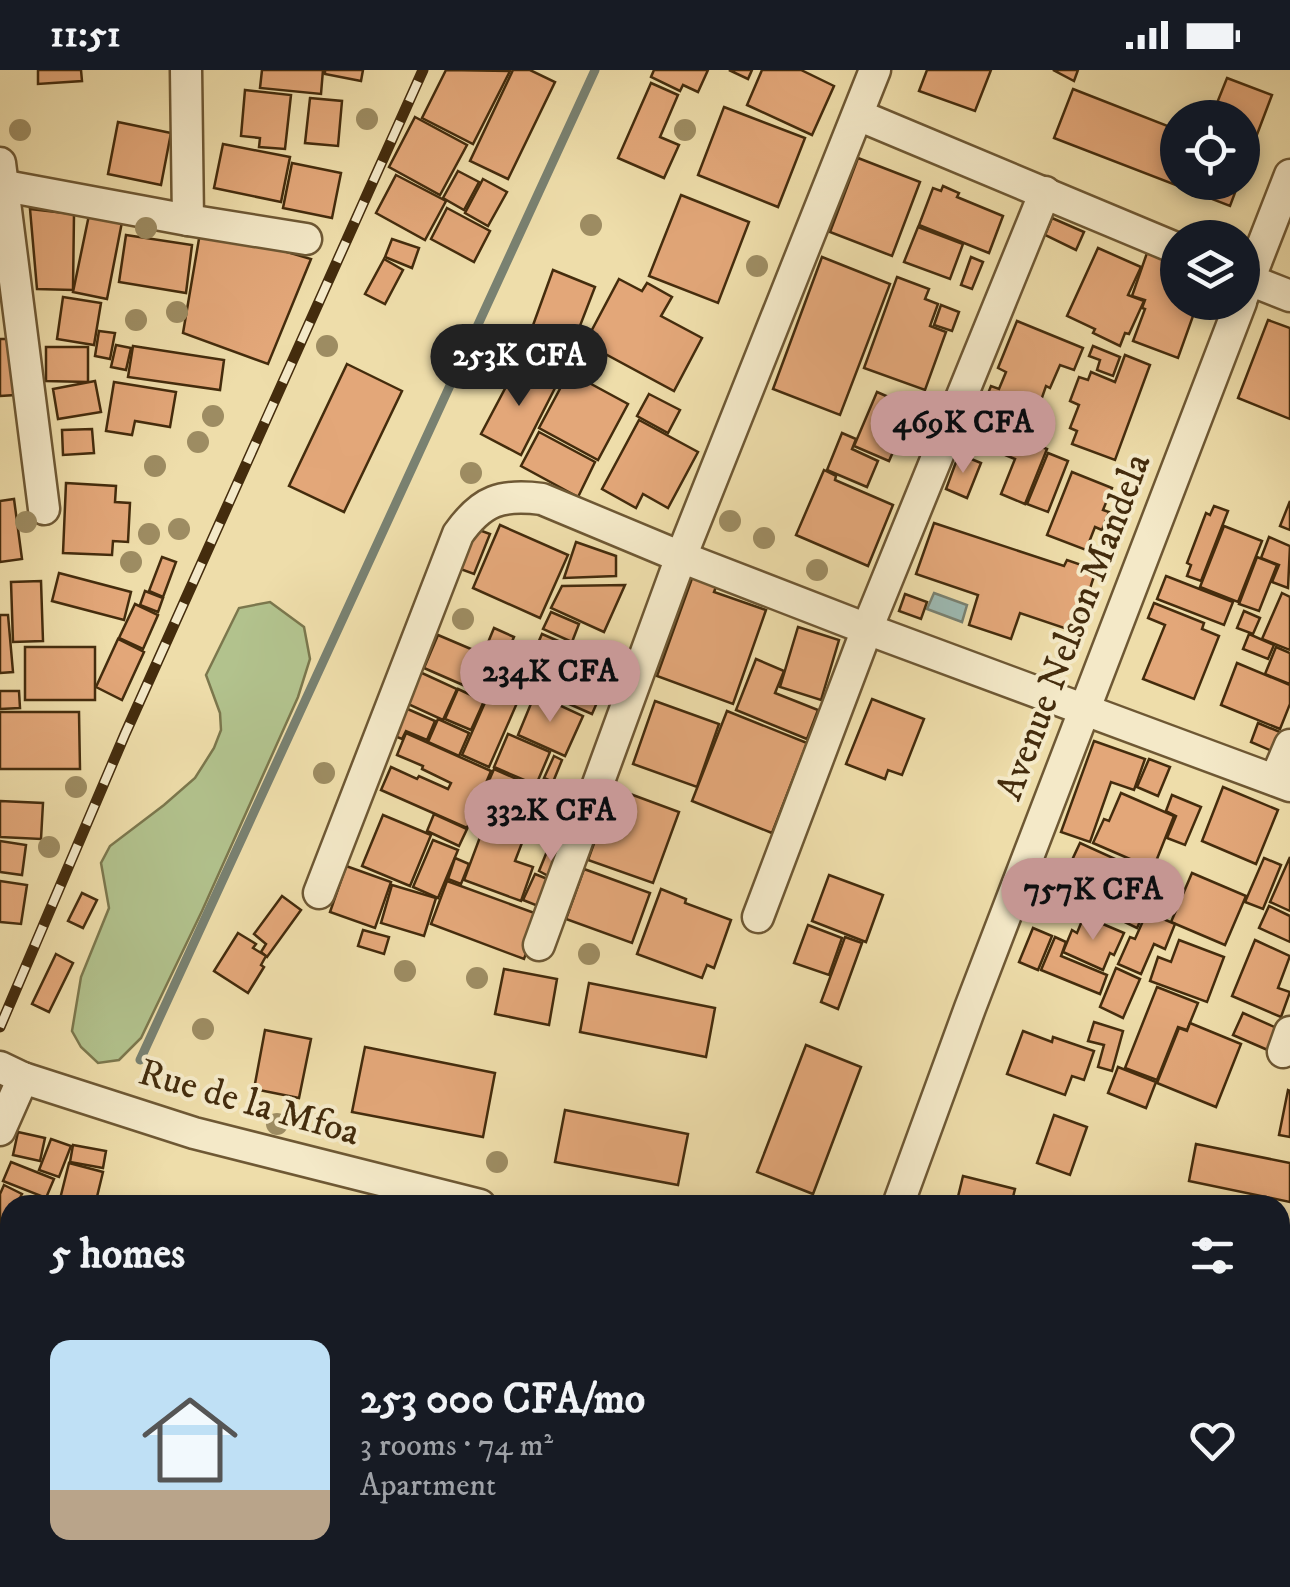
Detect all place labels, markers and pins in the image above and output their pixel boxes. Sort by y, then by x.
pin: 253K CFA [416,324,622,409]
pin: 469K CFA [860,391,1066,476]
pin: 234K CFA [447,640,653,725]
pin: 332K CFA [448,779,654,864]
pin: 757K CFA [990,858,1196,943]

